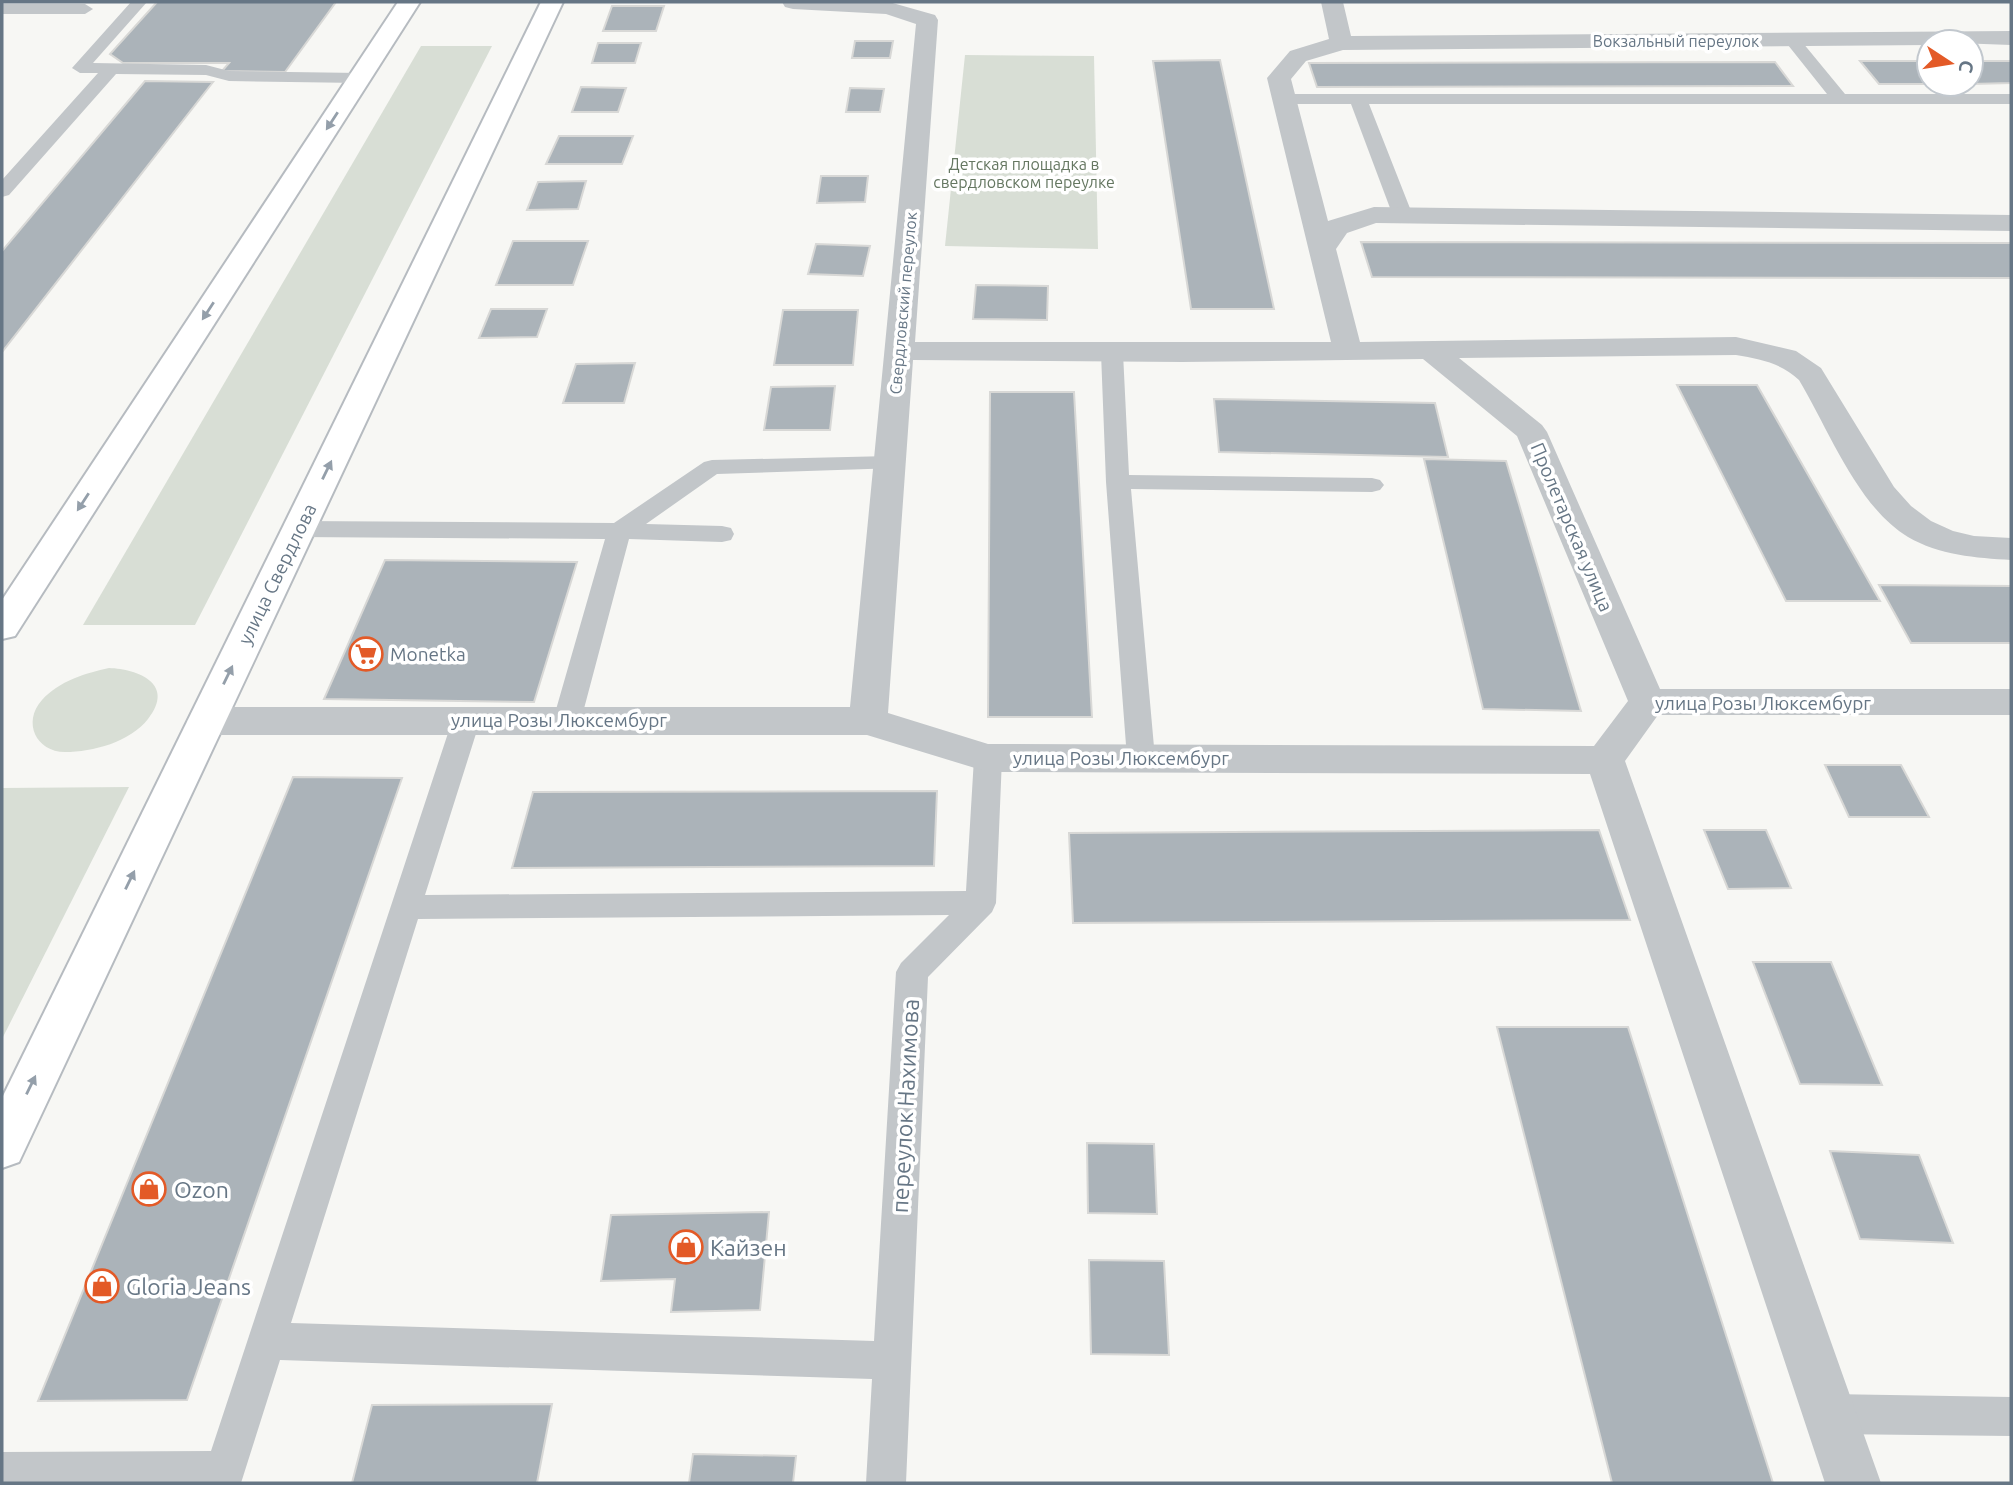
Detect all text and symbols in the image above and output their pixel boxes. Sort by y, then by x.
north arrow [1915,28,1985,98]
street label: Вокзальный переулок [1593,32,1759,50]
text: С [1955,58,1979,75]
one-way arrow [326,111,339,130]
park label: Детская площадка в свердловском переулке [933,155,1115,191]
street label: Свердловский переулок [886,211,920,395]
one-way arrow [201,301,214,321]
street label: Пролетарская улица [1526,439,1618,615]
one-way arrow [321,460,332,480]
one-way arrow [77,492,90,511]
street label: улица Свердлова [233,500,321,648]
supermarket icon: Monetka [347,635,385,673]
place label: Monetka [390,643,466,665]
one-way arrow [222,665,234,685]
street label: улица Розы Люксембург [1655,692,1871,714]
street label: улица Розы Люксембург [451,709,667,731]
street label: улица Розы Люксембург [1013,747,1229,769]
one-way arrow [124,870,136,890]
street label: переулок Нахимова [887,998,923,1214]
one-way arrow [26,1075,37,1095]
shop icon: Ozon [130,1170,168,1208]
place label: Ozon [174,1177,229,1202]
shop icon: Кайзен [667,1228,705,1266]
place label: Кайзен [710,1235,787,1260]
shop icon: Gloria Jeans [83,1267,121,1305]
place label: Gloria Jeans [126,1274,251,1299]

